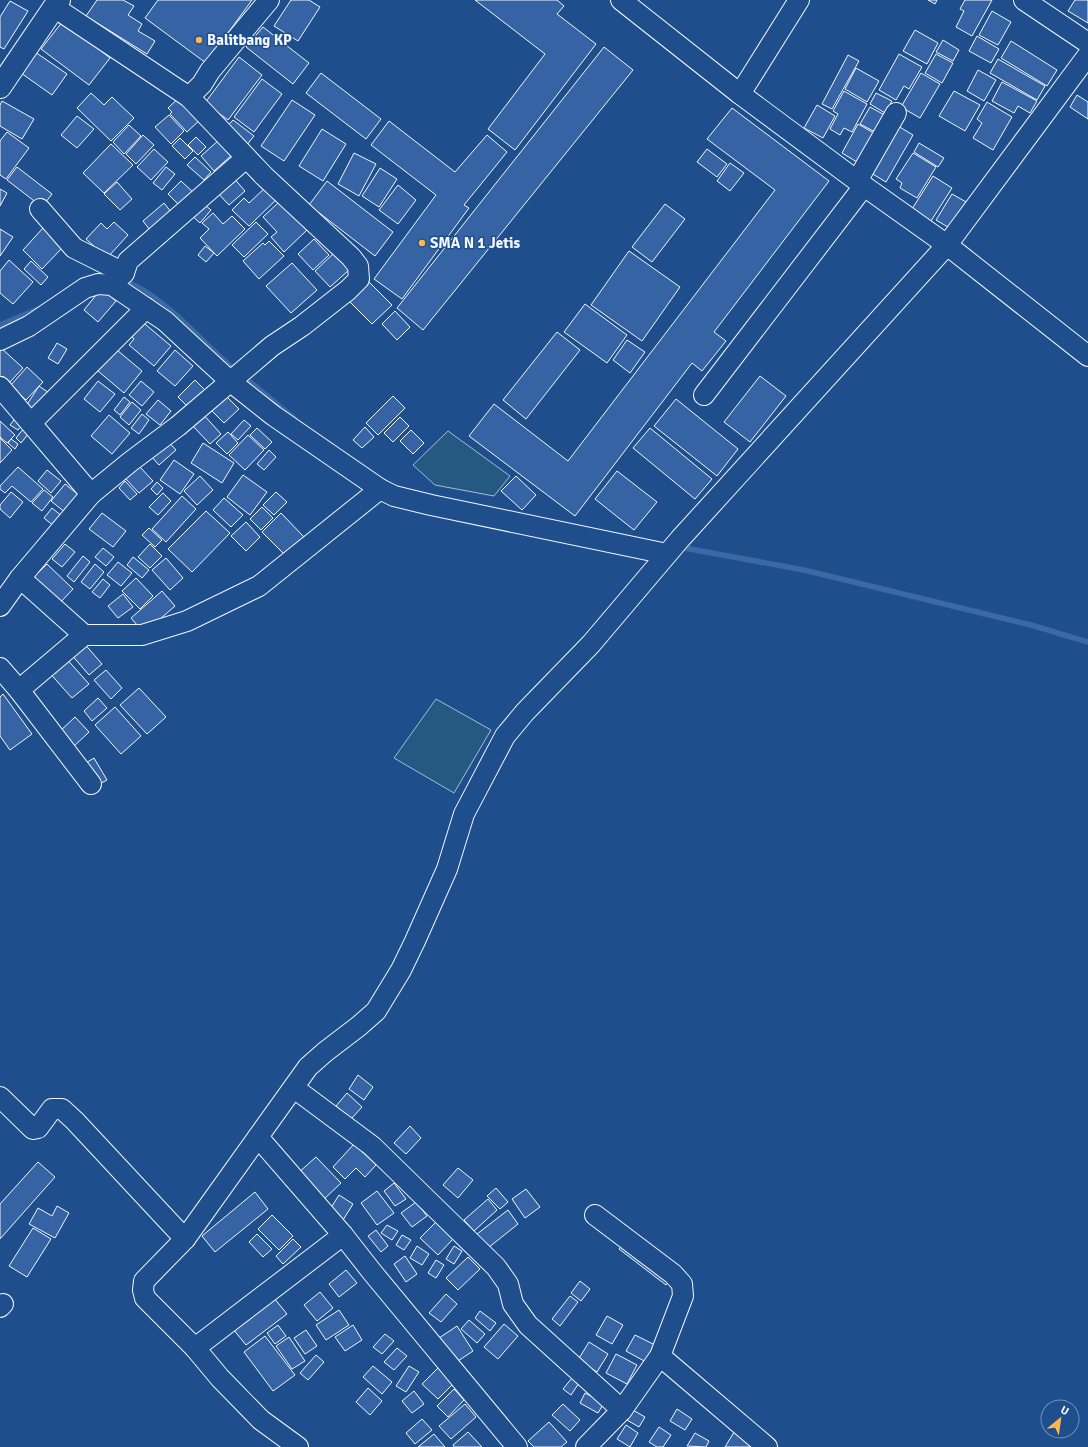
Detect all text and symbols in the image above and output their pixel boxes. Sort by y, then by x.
place label: Balitbang KP [207,31,292,49]
marker: Balitbang KP [194,35,204,45]
place label: SMA N 1 Jetis [430,234,520,252]
marker: SMA N 1 Jetis [417,238,427,248]
north arrow [1040,1399,1080,1439]
text: U [1058,1403,1071,1418]

